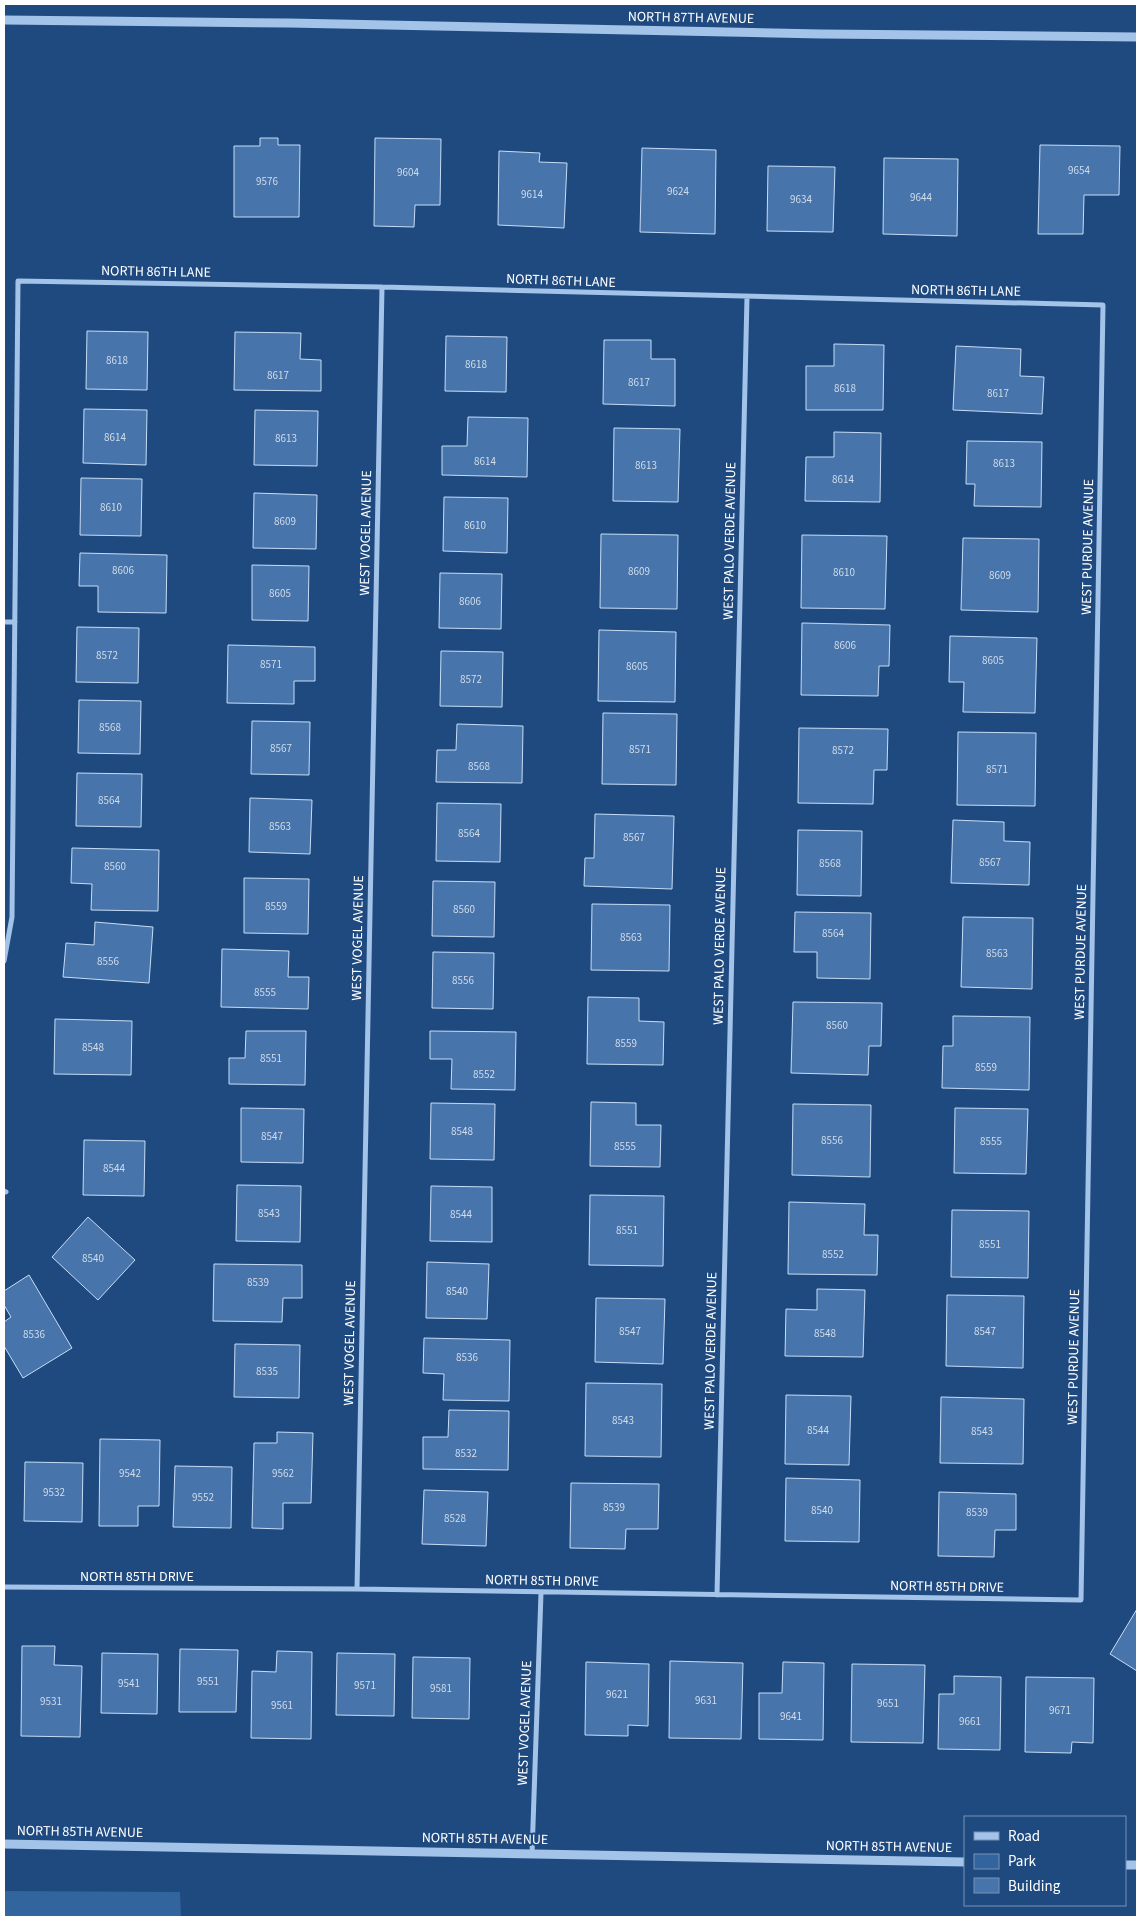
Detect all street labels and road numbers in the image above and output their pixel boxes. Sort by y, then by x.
street label: NORTH 87TH AVENUE [628,7,754,29]
street label: NORTH 86TH LANE [101,261,211,283]
street label: NORTH 86TH LANE [506,269,616,293]
street label: NORTH 86TH LANE [911,280,1021,302]
street label: WEST PALO VERDE AVENUE [719,462,741,620]
street label: WEST VOGEL AVENUE [355,470,377,596]
street label: WEST PURDUE AVENUE [1077,479,1099,615]
street label: WEST PALO VERDE AVENUE [709,867,731,1025]
street label: WEST VOGEL AVENUE [347,875,369,1001]
street label: WEST PURDUE AVENUE [1070,884,1092,1020]
street label: WEST PALO VERDE AVENUE [700,1272,722,1430]
street label: WEST VOGEL AVENUE [339,1280,361,1406]
street label: WEST PURDUE AVENUE [1063,1289,1085,1425]
street label: NORTH 85TH DRIVE [80,1567,194,1587]
street label: NORTH 85TH DRIVE [485,1570,599,1592]
street label: NORTH 85TH DRIVE [890,1576,1004,1598]
street label: WEST VOGEL AVENUE [513,1660,537,1786]
street label: NORTH 85TH AVENUE [17,1821,143,1843]
street label: NORTH 85TH AVENUE [422,1828,548,1850]
street label: NORTH 85TH AVENUE [826,1836,952,1858]

